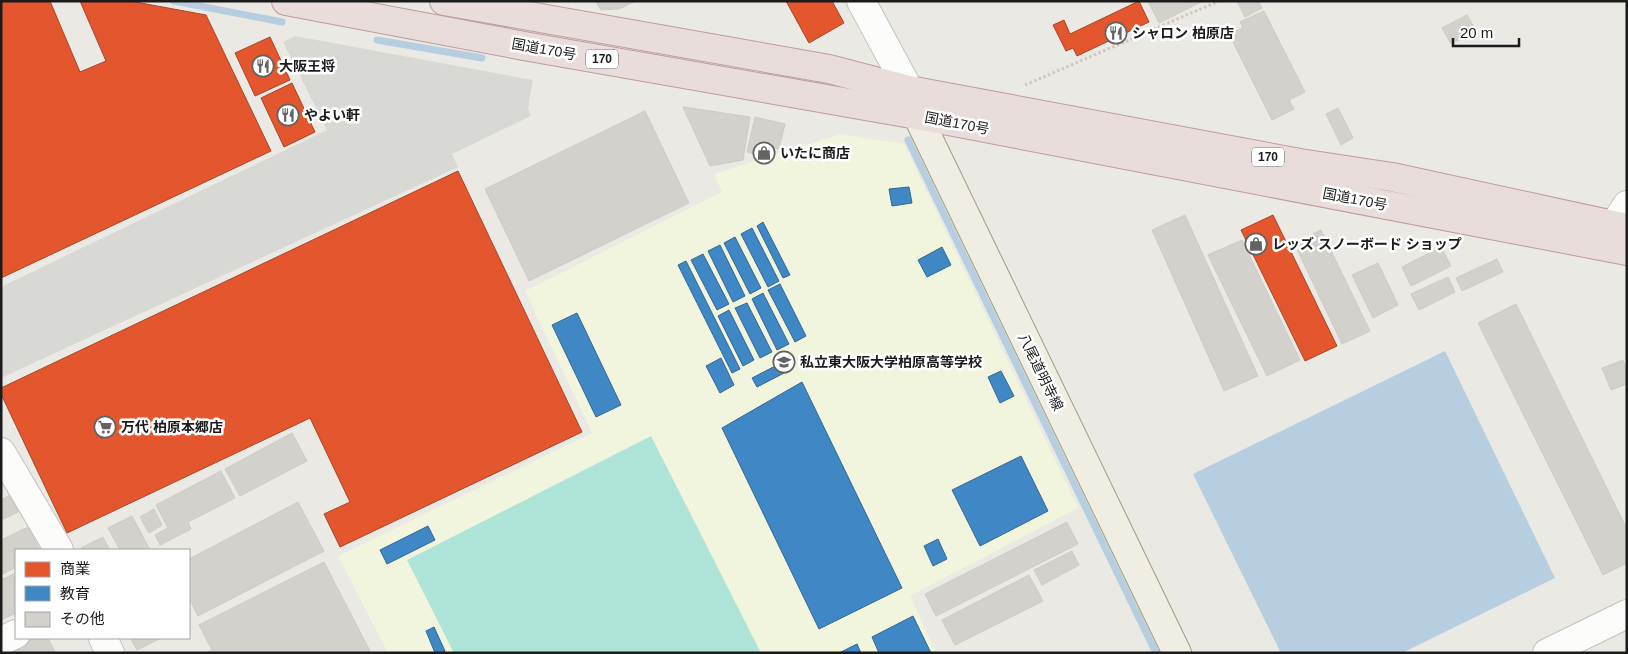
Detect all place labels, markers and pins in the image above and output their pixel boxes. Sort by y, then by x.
restaurant icon: シャロン 柏原店 [1104,21,1128,45]
place label: シャロン 柏原店 [1132,25,1234,41]
restaurant icon: 大阪王将 [251,54,275,78]
place label: 大阪王将 [279,58,335,74]
restaurant icon: やよい軒 [276,103,300,127]
place label: やよい軒 [304,107,360,123]
shop icon: いたに商店 [752,141,776,165]
place label: いたに商店 [780,145,850,161]
shop icon: レッズ スノーボード ショップ [1244,232,1268,256]
place label: レッズ スノーボード ショップ [1272,236,1462,252]
school or university icon: 私立東大阪大学柏原高等学校 [772,350,796,374]
place label: 私立東大阪大学柏原高等学校 [800,354,982,370]
supermarket icon: 万代 柏原本郷店 [93,415,117,439]
place label: 万代 柏原本郷店 [121,419,223,435]

